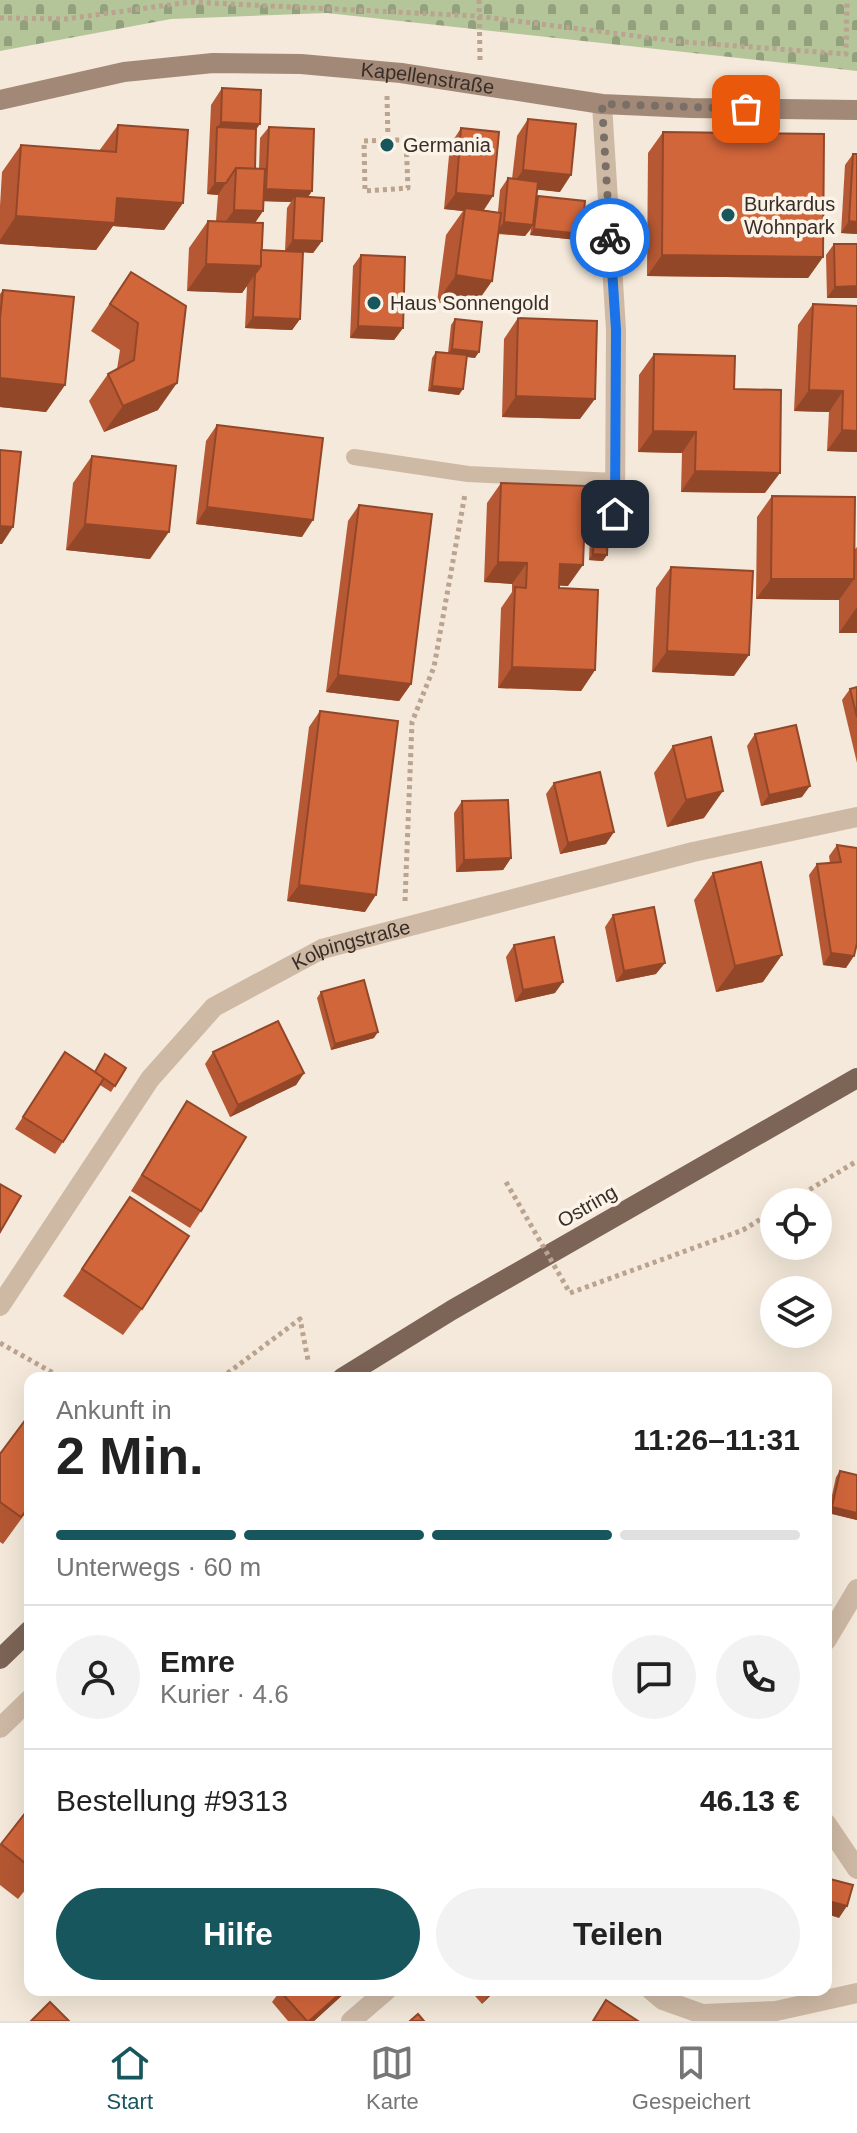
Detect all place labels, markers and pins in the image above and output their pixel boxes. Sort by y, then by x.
pin [712,75,780,143]
place label: Germania [403,134,492,156]
marker: Germania [378,136,396,154]
place label: Burkardus Wohnpark [744,193,836,238]
marker: Burkardus Wohnpark [719,206,737,224]
place label: Haus Sonnengold [390,292,549,314]
marker: Haus Sonnengold [365,294,383,312]
pin [581,480,649,548]

